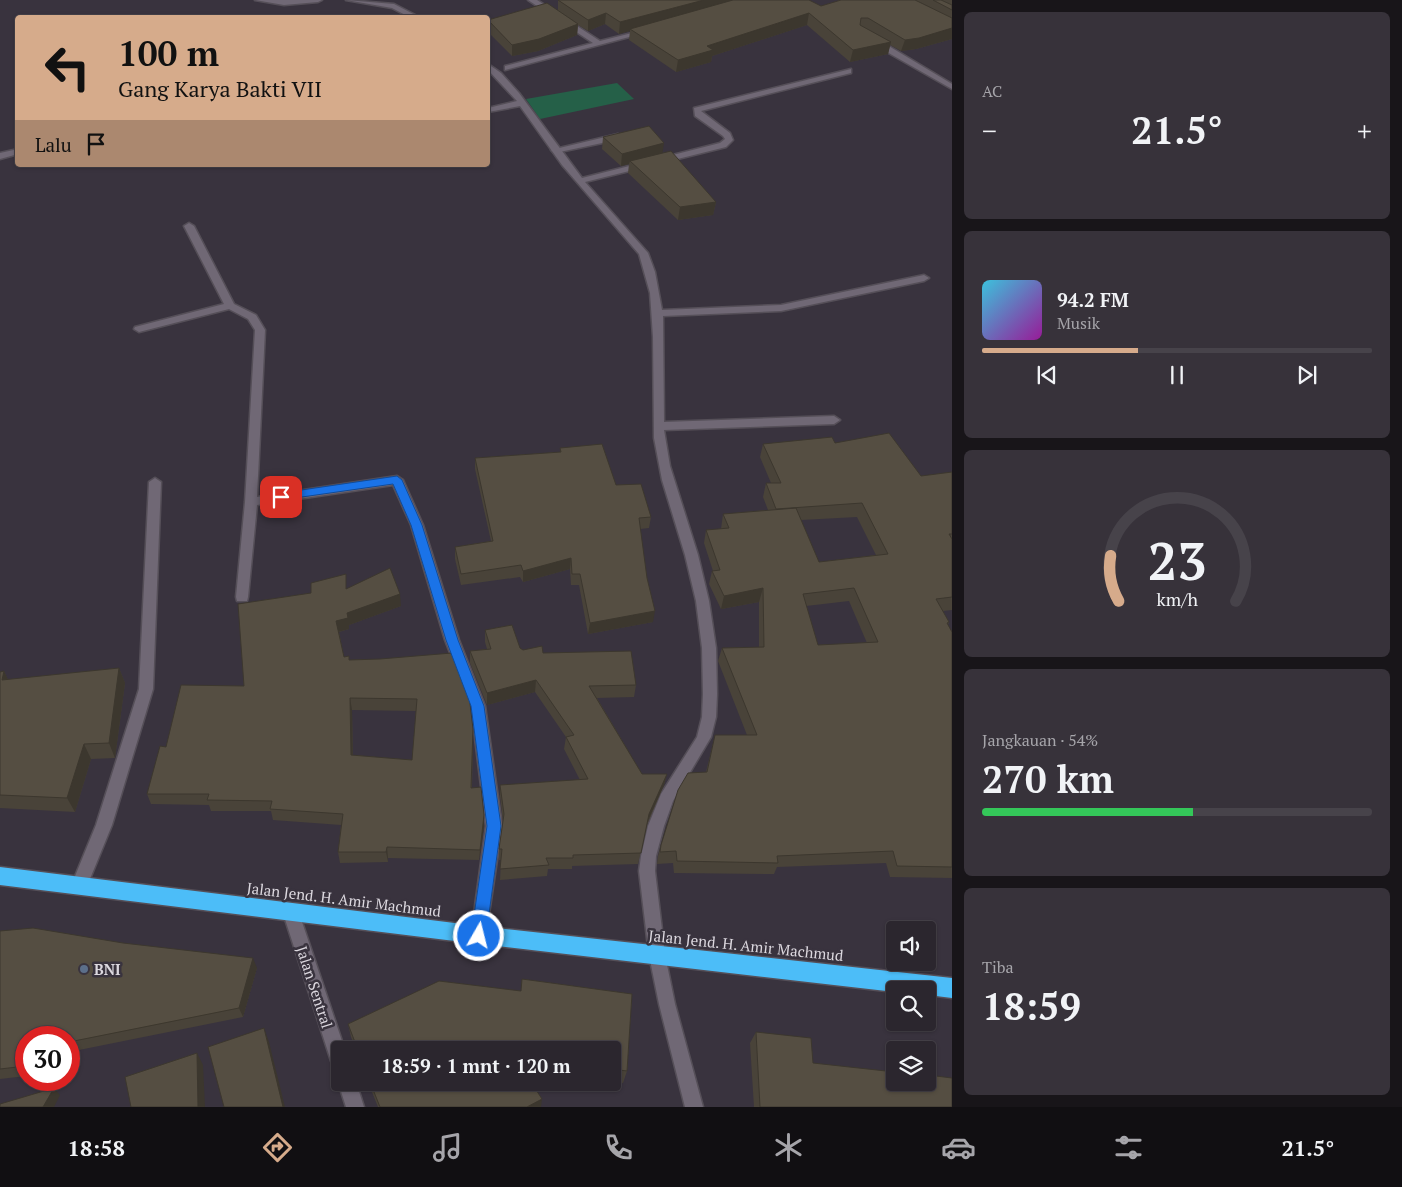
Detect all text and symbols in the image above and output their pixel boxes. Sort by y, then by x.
text: 100 m [118,30,219,76]
icon: left [35,35,100,100]
text: Gang Karya Bakti VII [118,74,322,103]
text: AC [982,80,1002,102]
text: 21.5° [1131,105,1223,155]
text: − [982,112,997,149]
text: + [1357,112,1372,149]
icon: arrive [82,130,110,158]
text: Lalu [35,132,72,157]
text: 94.2 FM [1057,287,1129,312]
text: Musik [1057,312,1100,334]
icon: previous [1033,361,1061,389]
icon: pause [1163,361,1191,389]
icon: next [1293,361,1321,389]
pin [260,476,302,518]
icon: arrive [267,483,295,511]
text: 23 [1148,526,1206,595]
text: km/h [1156,587,1198,611]
text: Jangkauan · 54% [982,729,1098,751]
text: 270 km [982,754,1114,804]
street label: Jalan Jend. H. Amir Machmud [246,877,442,921]
position arrow [452,909,504,961]
map controls [886,921,936,1091]
button: sound [886,921,936,971]
street label: Jalan Jend. H. Amir Machmud [648,925,844,965]
street label: Jalan Sentral [292,943,338,1031]
text: Tiba [982,956,1014,978]
place label: BNI [94,959,121,979]
marker: BNI [78,963,90,975]
button: search [886,981,936,1031]
text: 18:59 [982,981,1081,1031]
speed limit sign: 30 [15,1026,80,1091]
button: layers [886,1041,936,1091]
text: 18:59 · 1 mnt · 120 m [381,1053,571,1078]
icon: directions [260,1130,295,1165]
icon: music [430,1130,465,1165]
icon: phone [601,1130,636,1165]
icon: climate [771,1130,806,1165]
icon: car [941,1130,976,1165]
icon: filters [1111,1130,1146,1165]
text: 18:58 [68,1133,125,1162]
text: 21.5° [1281,1133,1334,1162]

